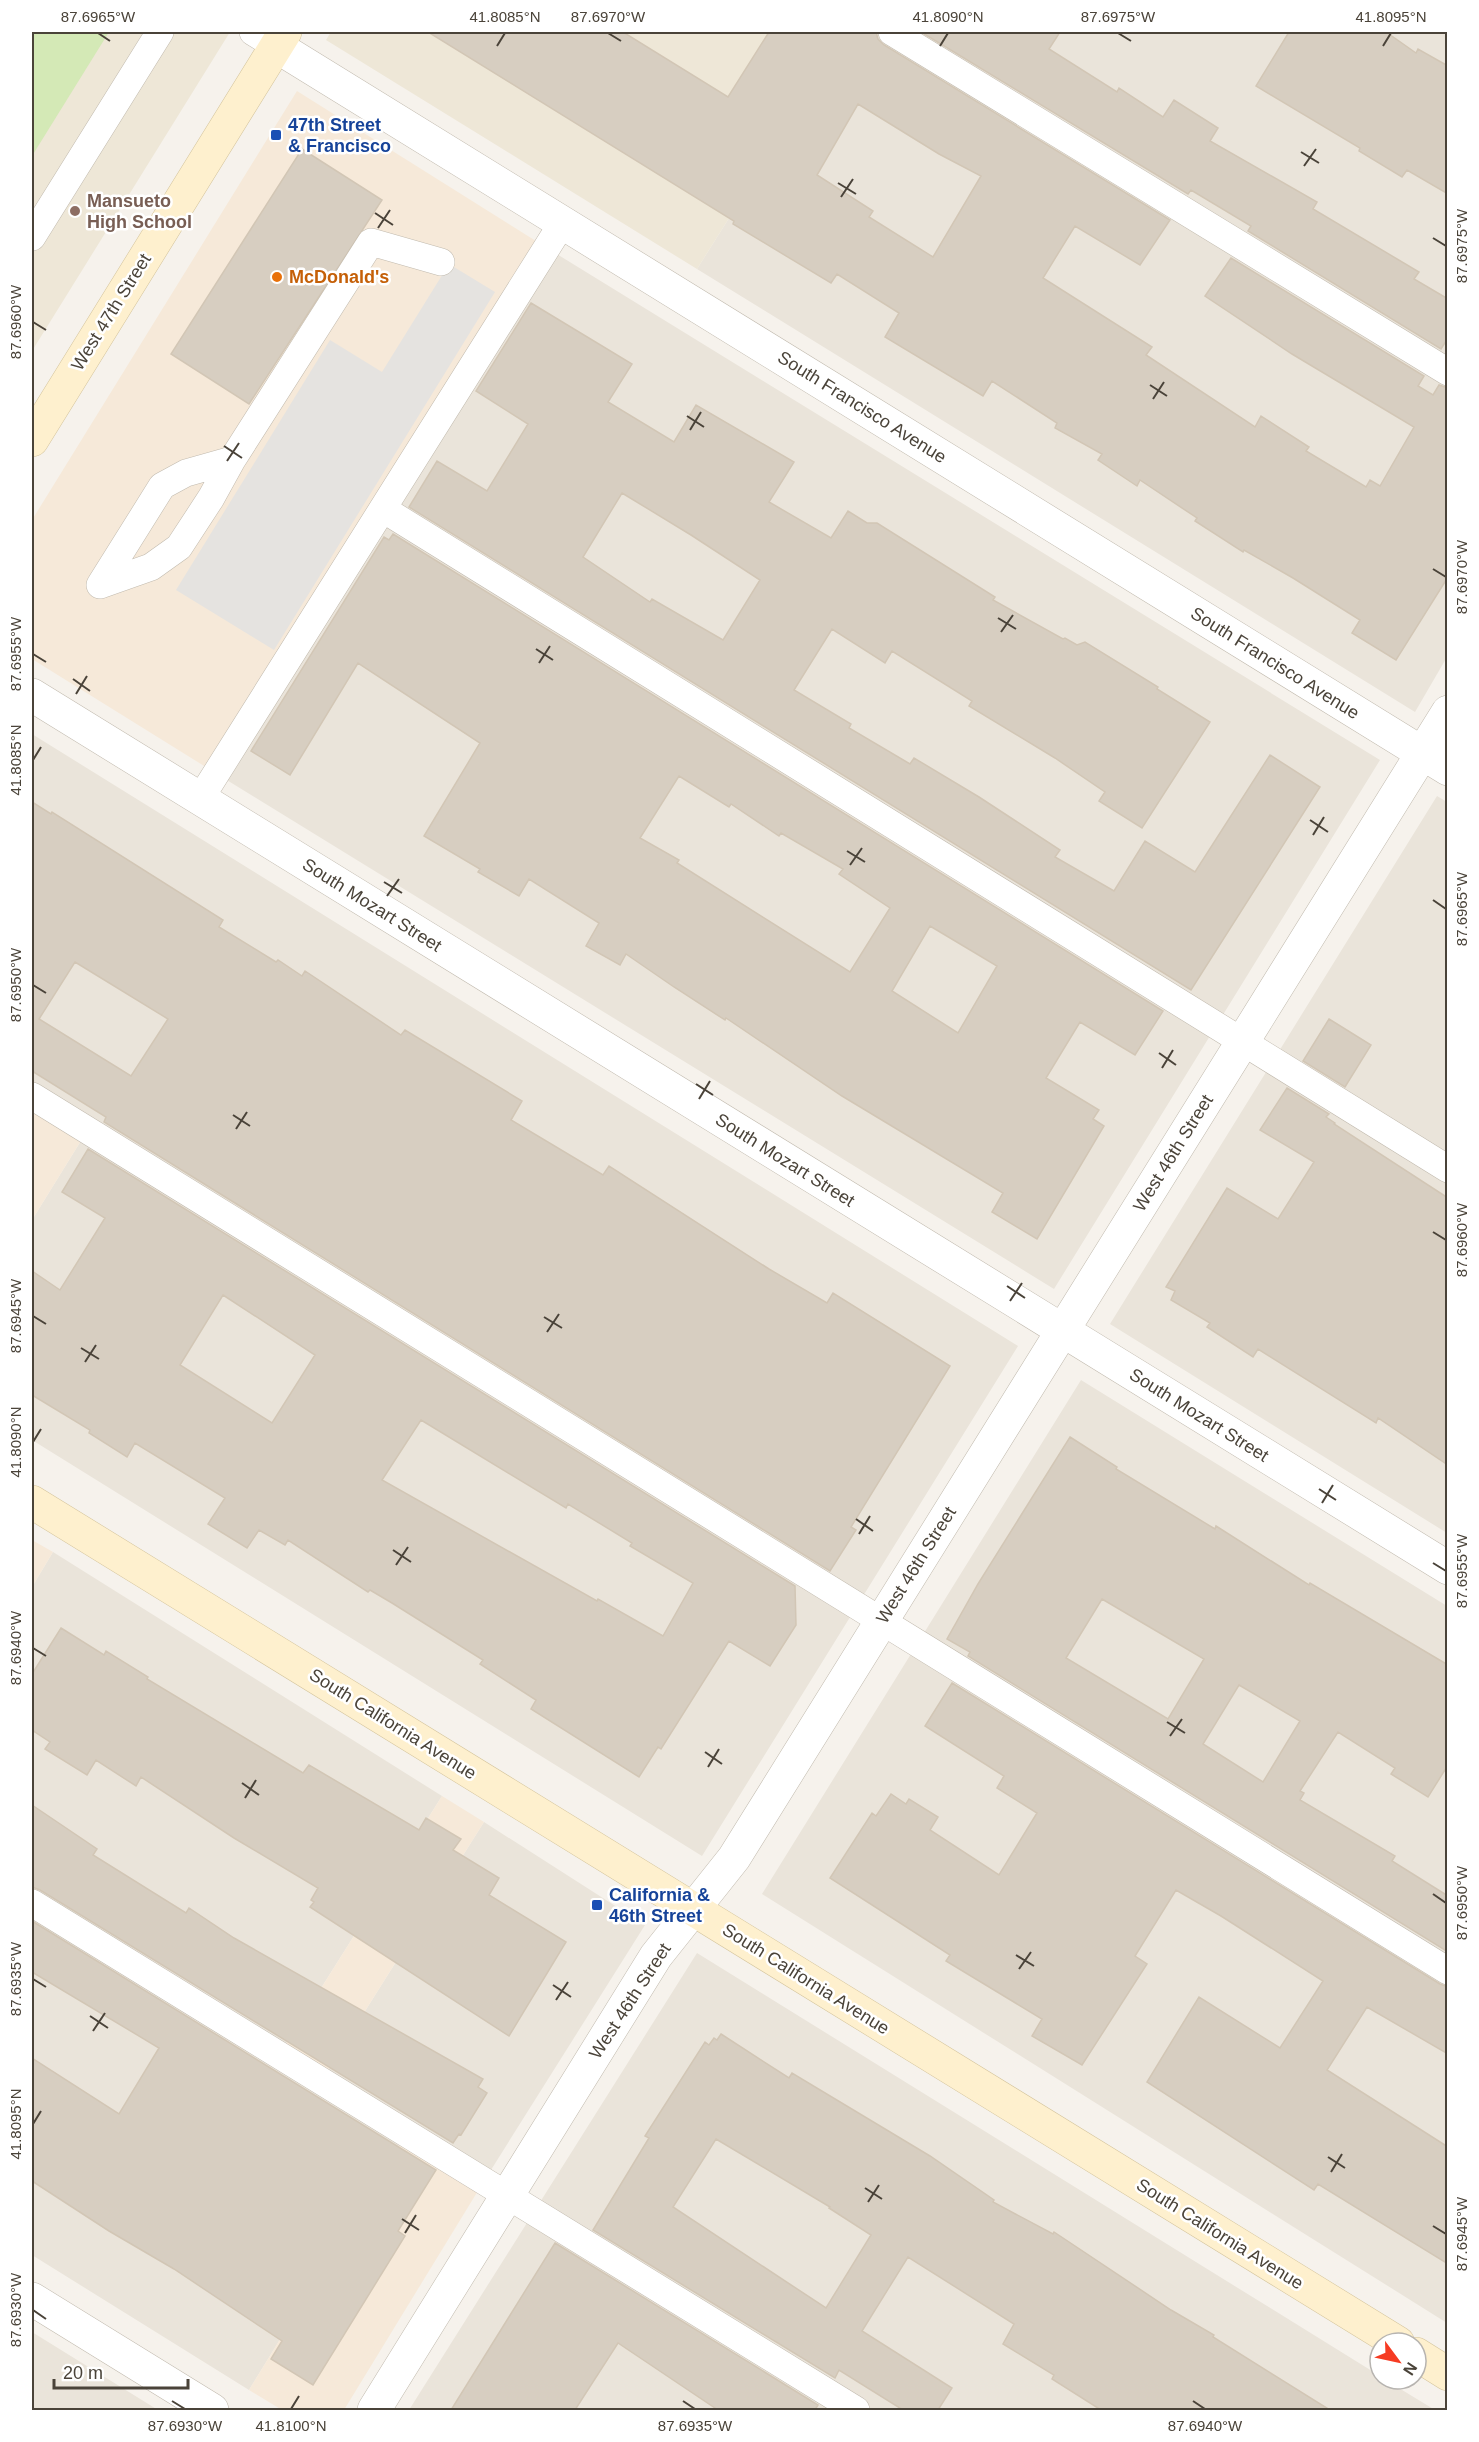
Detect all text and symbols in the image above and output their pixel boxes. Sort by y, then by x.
text: 87.6965°W [61,8,136,25]
text: 41.8085°N [469,8,541,25]
text: 87.6970°W [571,8,646,25]
text: 41.8090°N [912,8,984,25]
text: 87.6975°W [1081,8,1156,25]
text: 41.8095°N [1355,8,1427,25]
place label: 47th Street & Francisco [288,115,391,156]
marker: 47th Street & Francisco [269,128,283,142]
place label: Mansueto High School [87,191,192,232]
marker: Mansueto High School [68,204,82,218]
text: 87.6975°W [1453,208,1470,283]
street label: West 47th Street [67,250,155,374]
place label: McDonald's [289,267,389,287]
marker: McDonald's [270,270,284,284]
text: 87.6960°W [7,284,24,359]
street label: South Francisco Avenue [774,347,950,467]
text: 87.6970°W [1453,539,1470,614]
street label: South Francisco Avenue [1187,603,1363,723]
text: 87.6955°W [7,616,24,691]
text: 41.8085°N [7,724,24,796]
street label: South Mozart Street [299,854,445,956]
text: 87.6965°W [1453,871,1470,946]
text: 87.6950°W [7,947,24,1022]
street label: West 46th Street [1129,1091,1217,1215]
street label: South Mozart Street [712,1109,858,1211]
text: 87.6960°W [1453,1202,1470,1277]
text: 87.6945°W [7,1278,24,1353]
street label: South Mozart Street [1126,1364,1272,1466]
text: 41.8090°N [7,1406,24,1478]
street label: West 46th Street [872,1503,960,1627]
text: 87.6955°W [1453,1533,1470,1608]
text: 87.6940°W [7,1610,24,1685]
street label: South California Avenue [306,1664,480,1784]
text: 87.6950°W [1453,1865,1470,1940]
place label: California & 46th Street [609,1885,710,1926]
marker: California & 46th Street [590,1898,604,1912]
street label: South California Avenue [719,1919,893,2039]
street label: West 46th Street [585,1939,675,2063]
text: 87.6935°W [7,1941,24,2016]
text: 41.8095°N [7,2088,24,2160]
street label: South California Avenue [1133,2174,1307,2294]
text: 87.6945°W [1453,2196,1470,2271]
text: 87.6930°W [7,2272,24,2347]
north arrow [1368,2331,1428,2391]
scale bar [54,2352,188,2390]
text: N [1400,2359,1420,2378]
text: 20 m [63,2363,103,2383]
text: 87.6930°W [148,2417,223,2434]
text: 41.8100°N [255,2417,327,2434]
text: 87.6935°W [658,2417,733,2434]
text: 87.6940°W [1168,2417,1243,2434]

